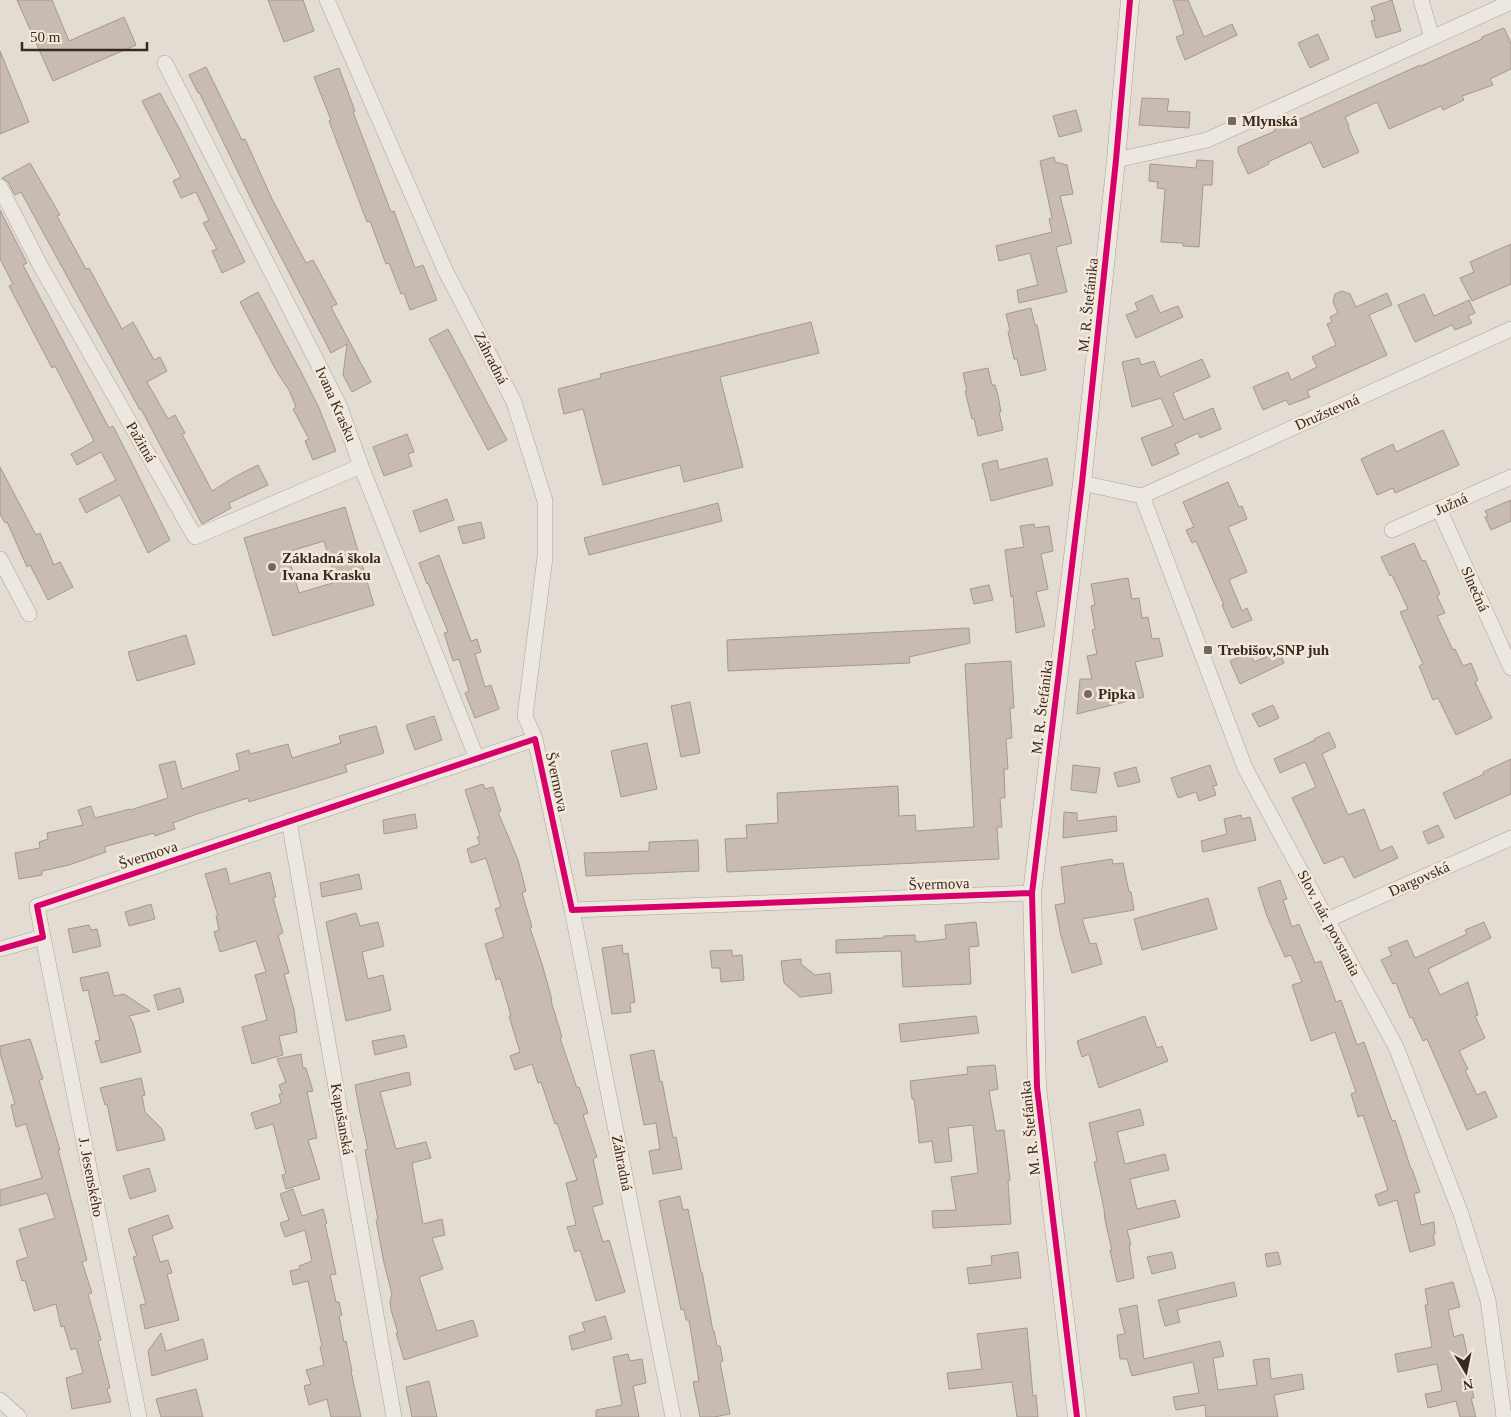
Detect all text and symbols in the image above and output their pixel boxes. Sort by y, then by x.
scale bar [22,20,148,52]
text: 50 m [30,29,61,45]
place label: Mlynská [1242,113,1298,129]
marker: Mlynská [1226,115,1238,127]
street label: M. R. Štefánika [1075,257,1101,353]
street label: Záhradná [471,329,511,387]
street label: Ivana Krasku [312,364,360,444]
street label: Družstevná [1293,391,1362,433]
street label: Pažitná [123,419,159,465]
street label: Južná [1432,490,1470,518]
place label: Základná škola Ivana Krasku [282,550,381,583]
marker: Základná škola Ivana Krasku [266,561,278,573]
street label: Slnečná [1458,564,1492,614]
place label: Trebišov,SNP juh [1218,642,1330,658]
marker: Trebišov,SNP juh [1202,644,1214,656]
street label: M. R. Štefánika [1028,659,1056,755]
place label: Pipka [1098,686,1136,702]
marker: Pipka [1082,688,1094,700]
street label: Švermova [543,751,571,814]
street label: Švermova [117,838,180,872]
street label: Dargovská [1386,858,1452,899]
street label: Slov. nár. povstania [1294,867,1364,979]
street label: Švermova [908,875,970,893]
street label: M. R. Štefánika [1017,1080,1043,1176]
street label: Kapušanská [328,1082,356,1156]
street label: Záhradná [609,1134,635,1193]
street label: J. Jesenského [75,1136,107,1218]
north arrow [1441,1347,1491,1397]
text: N [1462,1376,1474,1393]

